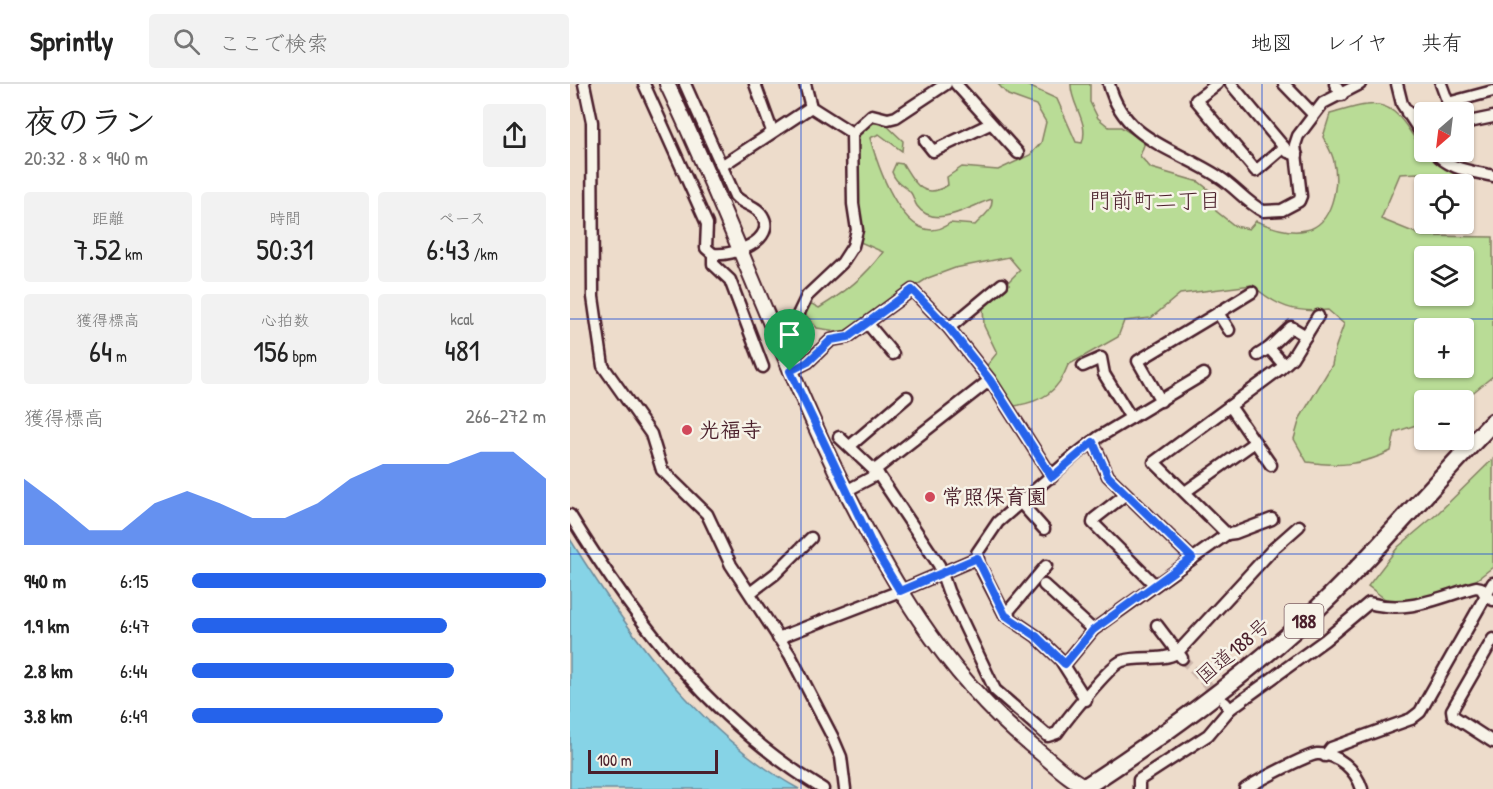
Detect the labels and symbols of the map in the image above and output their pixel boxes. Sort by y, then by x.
north arrow [1414,102,1474,162]
district label: 門前町二丁目 [1089,185,1221,215]
pin [764,309,815,371]
place label: 光福寺 [699,415,762,444]
marker: 光福寺 [680,423,694,437]
place label: 常照保育園 [942,482,1047,511]
marker: 常照保育園 [923,490,937,504]
road number: 188 [1284,604,1324,638]
street label: 国道188号 [1189,611,1276,690]
scale bar [588,747,718,774]

